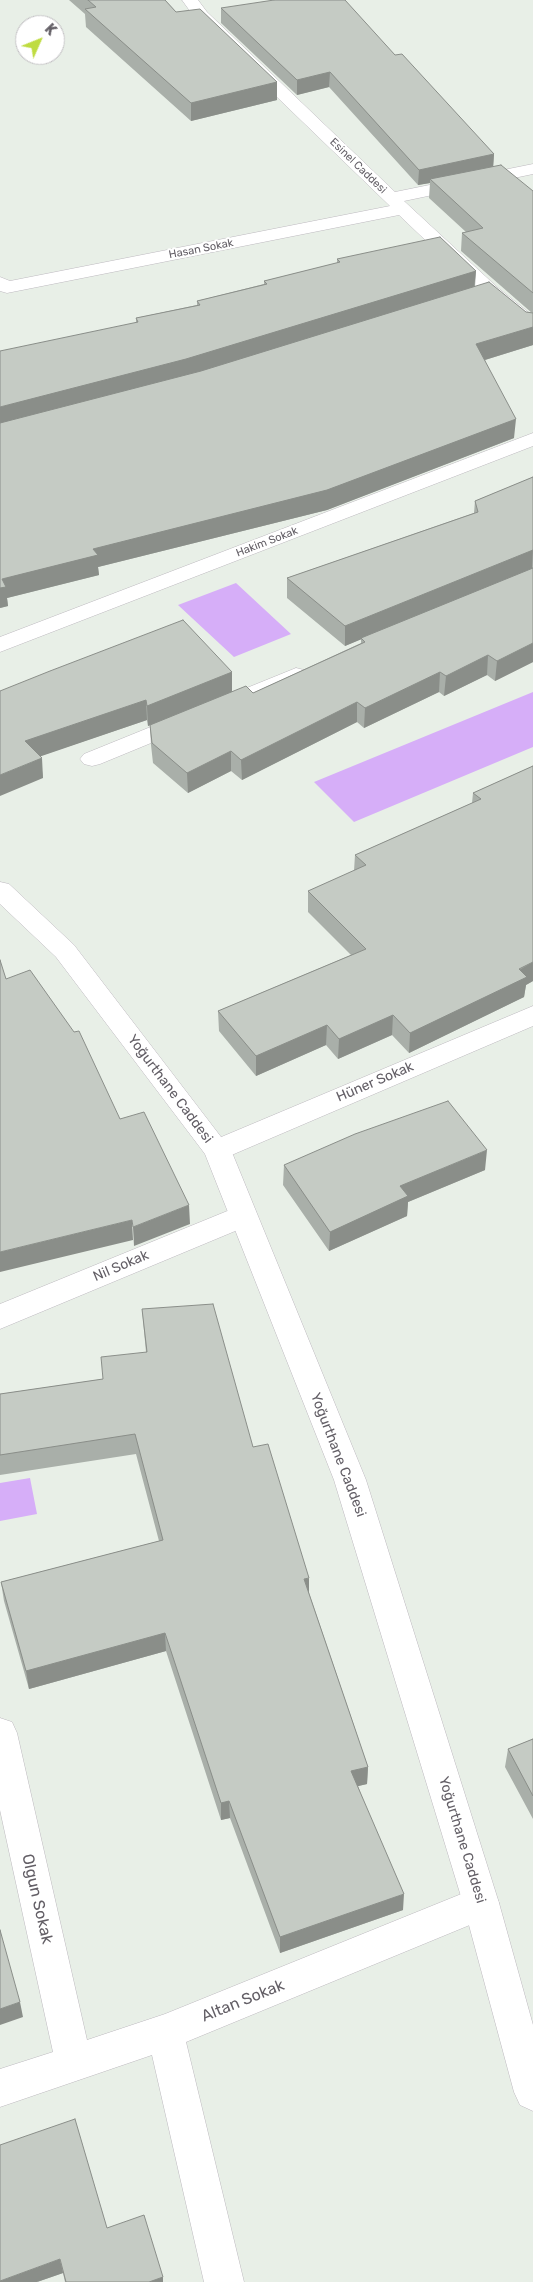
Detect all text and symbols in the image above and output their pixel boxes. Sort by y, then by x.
north arrow [15,15,65,65]
text: K [41,21,60,39]
street label: Esinel Caddesi [327,136,389,196]
street label: Hasan Sokak [168,236,234,262]
street label: Hakim Sokak [234,524,300,560]
street label: Yoğurthane Caddesi [124,1031,216,1147]
street label: Hüner Sokak [334,1058,416,1106]
street label: Nil Sokak [91,1247,151,1285]
street label: Yoğurthane Caddesi [307,1391,369,1519]
street label: Yoğurthane Caddesi [435,1775,489,1905]
street label: Olgun Sokak [17,1852,57,1946]
street label: Altan Sokak [199,1976,287,2026]

